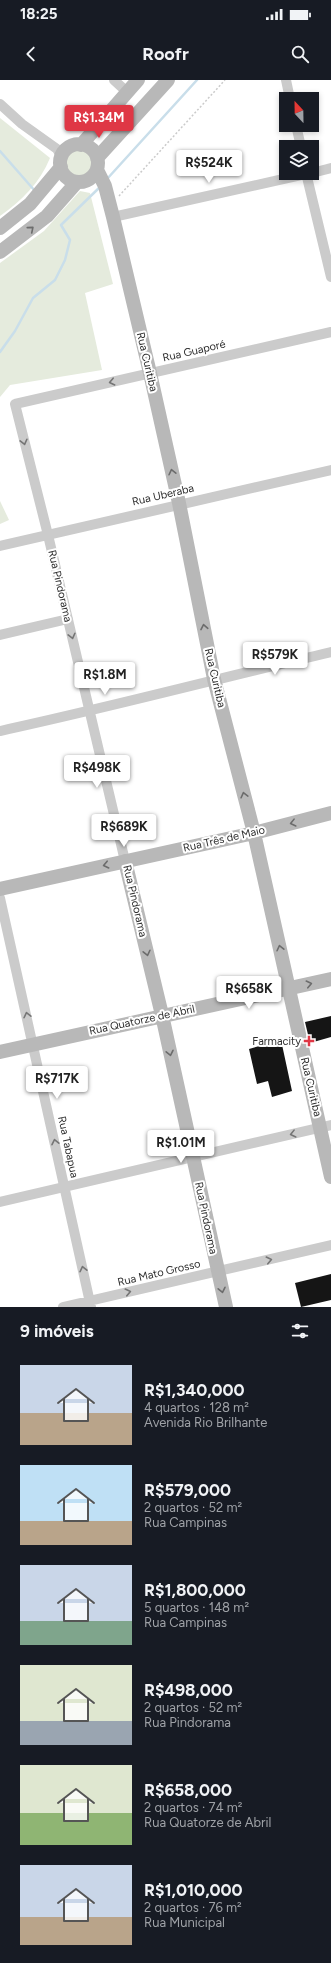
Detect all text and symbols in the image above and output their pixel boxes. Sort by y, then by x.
text: 18:25 [20,5,57,23]
icon: back [20,43,42,65]
text: Roofr [142,43,189,65]
icon: search [289,43,311,65]
north arrow [279,92,319,132]
map controls [279,92,319,180]
pin: R$1.34M [62,105,136,139]
text: R$1.34M [74,110,124,125]
button: layers [279,140,319,180]
pin: R$524K [176,150,242,184]
text: R$524K [185,155,233,170]
one-way arrow [26,226,34,233]
street label: Rua Curitiba [134,331,160,393]
street label: Rua Guaporé [161,337,227,365]
one-way arrow [109,377,116,386]
one-way arrow [20,439,28,445]
one-way arrow [168,469,176,476]
street label: Rua Uberaba [131,482,195,508]
street label: Rua Pindorama [45,549,75,623]
one-way arrow [200,624,208,630]
one-way arrow [68,633,76,639]
pin: R$579K [242,642,308,676]
street label: Rua Curitiba [202,647,228,709]
text: R$579K [252,647,298,662]
pin: R$1.8M [72,662,138,696]
text: R$1.8M [83,667,127,682]
pin: R$498K [64,755,130,789]
text: R$498K [73,760,121,775]
one-way arrow [240,792,249,799]
pin: R$689K [91,814,157,848]
one-way arrow [290,818,297,827]
text: R$689K [100,819,148,834]
street label: Rua Três de Maio [182,823,266,855]
one-way arrow [103,861,110,869]
street label: Rua Pindorama [120,864,150,938]
one-way arrow [276,945,284,951]
one-way arrow [143,950,151,957]
pin: R$658K [216,976,282,1010]
text: R$658K [225,981,273,996]
one-way arrow [306,981,313,989]
street label: Rua Quatorze de Abril [88,1002,196,1038]
one-way arrow [24,1012,32,1018]
place label: Farmacity [252,1035,301,1048]
marker: Farmacity [304,1036,314,1046]
one-way arrow [166,1050,174,1057]
street label: Rua Curitiba [298,1056,324,1118]
pin: R$717K [24,1066,90,1100]
text: R$717K [35,1071,79,1086]
street label: Rua Tabapua [55,1115,81,1179]
pin: R$1.01M [144,1130,218,1164]
one-way arrow [290,1130,296,1138]
text: R$1.01M [156,1135,206,1150]
one-way arrow [51,1139,59,1145]
street label: Rua Pindorama [192,1181,220,1255]
one-way arrow [265,1256,272,1264]
street label: Rua Mato Grosso [116,1257,202,1289]
one-way arrow [79,1266,87,1272]
one-way arrow [218,1287,226,1293]
one-way arrow [125,1289,132,1297]
icon: filters [289,1320,311,1342]
text: 9 imóveis [20,1321,94,1341]
text: R$1,340,000 [144,1380,245,1400]
icon: home [52,1381,100,1429]
text: 4 quartos · 128 m² [144,1400,249,1415]
text: Avenida Rio Brilhante [144,1415,267,1430]
text: R$579,000 [144,1480,231,1500]
icon: home [52,1481,100,1529]
text: 2 quartos · 52 m² [144,1500,242,1515]
text: Rua Campinas [144,1515,227,1530]
text: R$1,800,000 [144,1580,246,1600]
icon: home [52,1581,100,1629]
text: 5 quartos · 148 m² [144,1600,249,1615]
text: Rua Campinas [144,1615,227,1630]
text: R$498,000 [144,1680,233,1700]
icon: home [52,1681,100,1729]
text: 2 quartos · 52 m² [144,1700,242,1715]
text: Rua Pindorama [144,1715,231,1730]
text: R$658,000 [144,1780,232,1800]
icon: home [52,1781,100,1829]
text: 2 quartos · 74 m² [144,1800,243,1815]
text: Rua Quatorze de Abril [144,1815,271,1830]
text: R$1,010,000 [144,1880,243,1900]
icon: home [52,1881,100,1929]
text: 2 quartos · 76 m² [144,1900,242,1915]
text: Rua Municipal [144,1915,225,1930]

